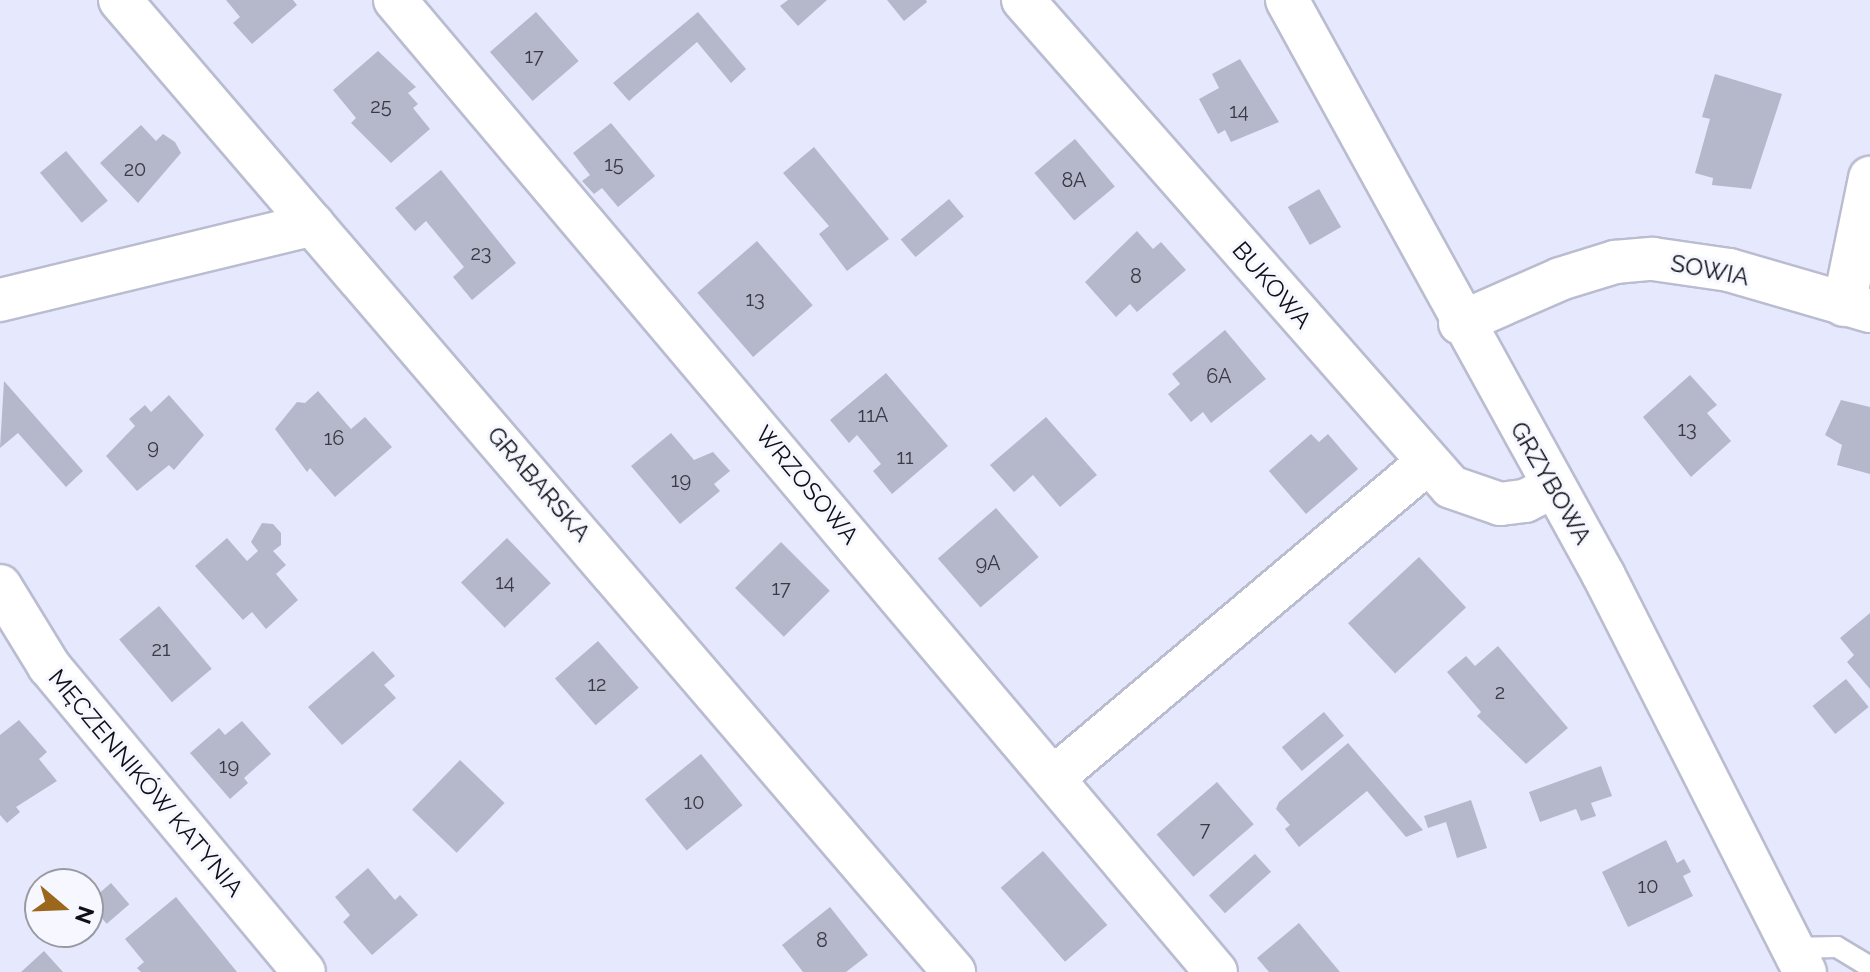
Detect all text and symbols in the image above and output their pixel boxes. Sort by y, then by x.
house number: 17 [524,44,544,68]
house number: 25 [370,94,392,118]
house number: 14 [1229,99,1249,123]
house number: 15 [604,152,624,176]
house number: 20 [124,157,146,181]
house number: 8A [1061,168,1087,192]
street label: BUKOWA [1226,236,1318,334]
house number: 23 [470,241,492,265]
street label: SOWIA [1668,248,1752,292]
house number: 8 [1130,264,1142,288]
house number: 13 [745,287,765,311]
house number: 6A [1206,364,1232,388]
house number: 11A [858,403,888,427]
street label: GRZYBOWA [1504,417,1598,549]
house number: 13 [1677,417,1697,441]
street label: WRZOSOWA [749,420,865,550]
street label: GRABARSKA [481,421,597,547]
house number: 16 [324,426,344,450]
house number: 9 [147,435,159,459]
house number: 11 [896,445,914,469]
house number: 19 [671,468,691,492]
house number: 9A [975,551,1001,575]
house number: 14 [495,570,515,594]
house number: 17 [771,576,791,600]
house number: 21 [152,637,170,661]
street label: MĘCZENNIKÓW KATYNIA [42,663,250,903]
house number: 12 [588,672,606,696]
house number: 2 [1495,680,1505,704]
house number: 19 [219,754,239,778]
house number: 10 [684,790,704,814]
house number: 7 [1200,817,1210,841]
north arrow [24,868,104,948]
house number: 10 [1638,874,1658,898]
text: N [70,903,100,927]
house number: 8 [816,928,828,952]

